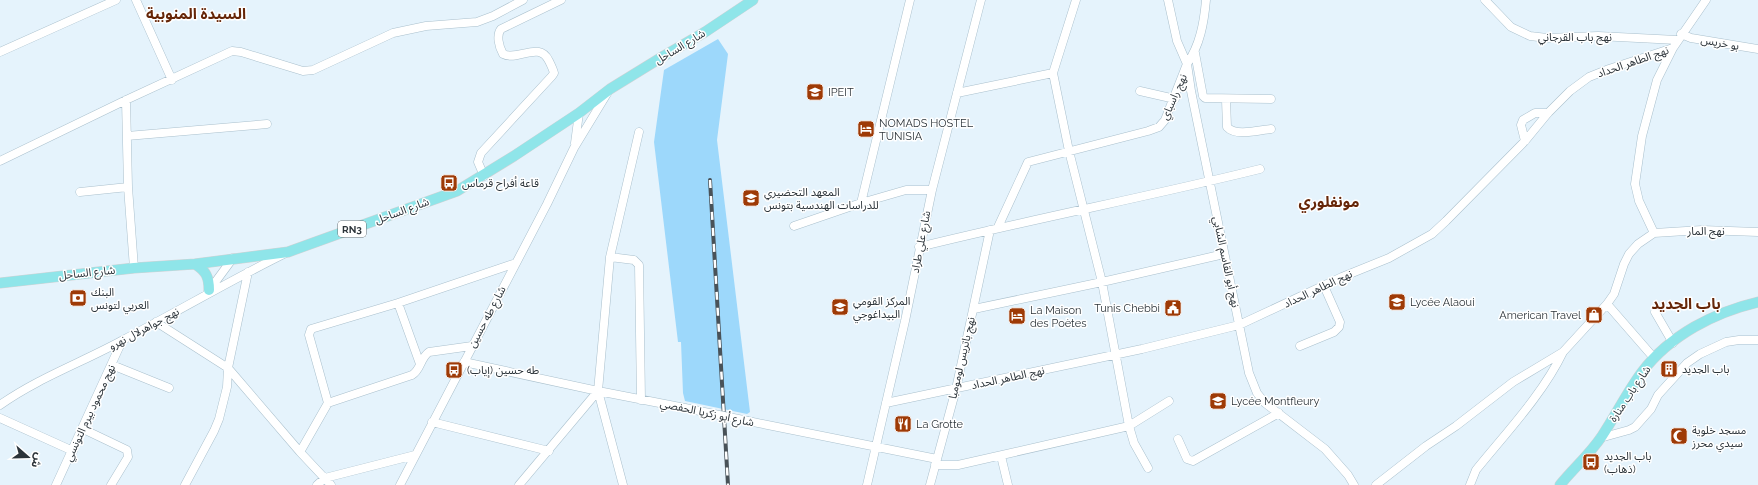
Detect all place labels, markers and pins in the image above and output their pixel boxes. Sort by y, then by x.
school or university icon: IPEIT [805,82,825,102]
place label: IPEIT [828,86,854,99]
place label: NOMADS HOSTEL TUNISIA [879,117,974,143]
hotel icon: NOMADS HOSTEL TUNISIA [856,119,876,139]
bus stop icon: قاعة أفراح قرماس [439,173,459,193]
place label: قاعة أفراح قرماس [462,176,539,191]
place label: المعهد التحضيري للدراسات الهندسية بتونس [764,186,879,212]
school or university icon: المعهد التحضيري للدراسات الهندسية بتونس [741,188,761,208]
place label: البنك العربي لتونس [91,286,149,314]
bank icon: البنك العربي لتونس [68,288,88,308]
school or university icon: Lycée Alaoui [1387,292,1407,312]
place label: المركز القومي البيداغوجي [853,295,910,323]
place label: Lycée Alaoui [1410,296,1475,309]
school or university icon: المركز القومي البيداغوجي [830,297,850,317]
public building icon: Tunis Chebbi [1163,298,1183,318]
place label: Tunis Chebbi [1094,302,1160,315]
place label: La Maison des Poètes [1030,304,1086,330]
shop icon: American Travel [1584,305,1604,325]
hotel icon: La Maison des Poètes [1007,306,1027,326]
place label: American Travel [1499,309,1581,322]
building icon: باب الجديد [1659,359,1679,379]
bus stop icon: طه حسين (إياب) [444,360,464,380]
place label: باب الجديد [1682,363,1729,376]
place label: طه حسين (إياب) [467,364,539,378]
school or university icon: Lycée Montfleury [1208,391,1228,411]
place label: Lycée Montfleury [1231,395,1319,408]
restaurant icon: La Grotte [893,414,913,434]
place label: La Grotte [916,418,964,431]
place label: مسجد خلوية سيدي محرز [1691,424,1747,452]
mosque icon: مسجد خلوية سيدي محرز [1669,426,1689,446]
place label: باب الجديد (ذهاب) [1604,450,1651,476]
bus stop icon: باب الجديد (ذهاب) [1581,452,1601,472]

